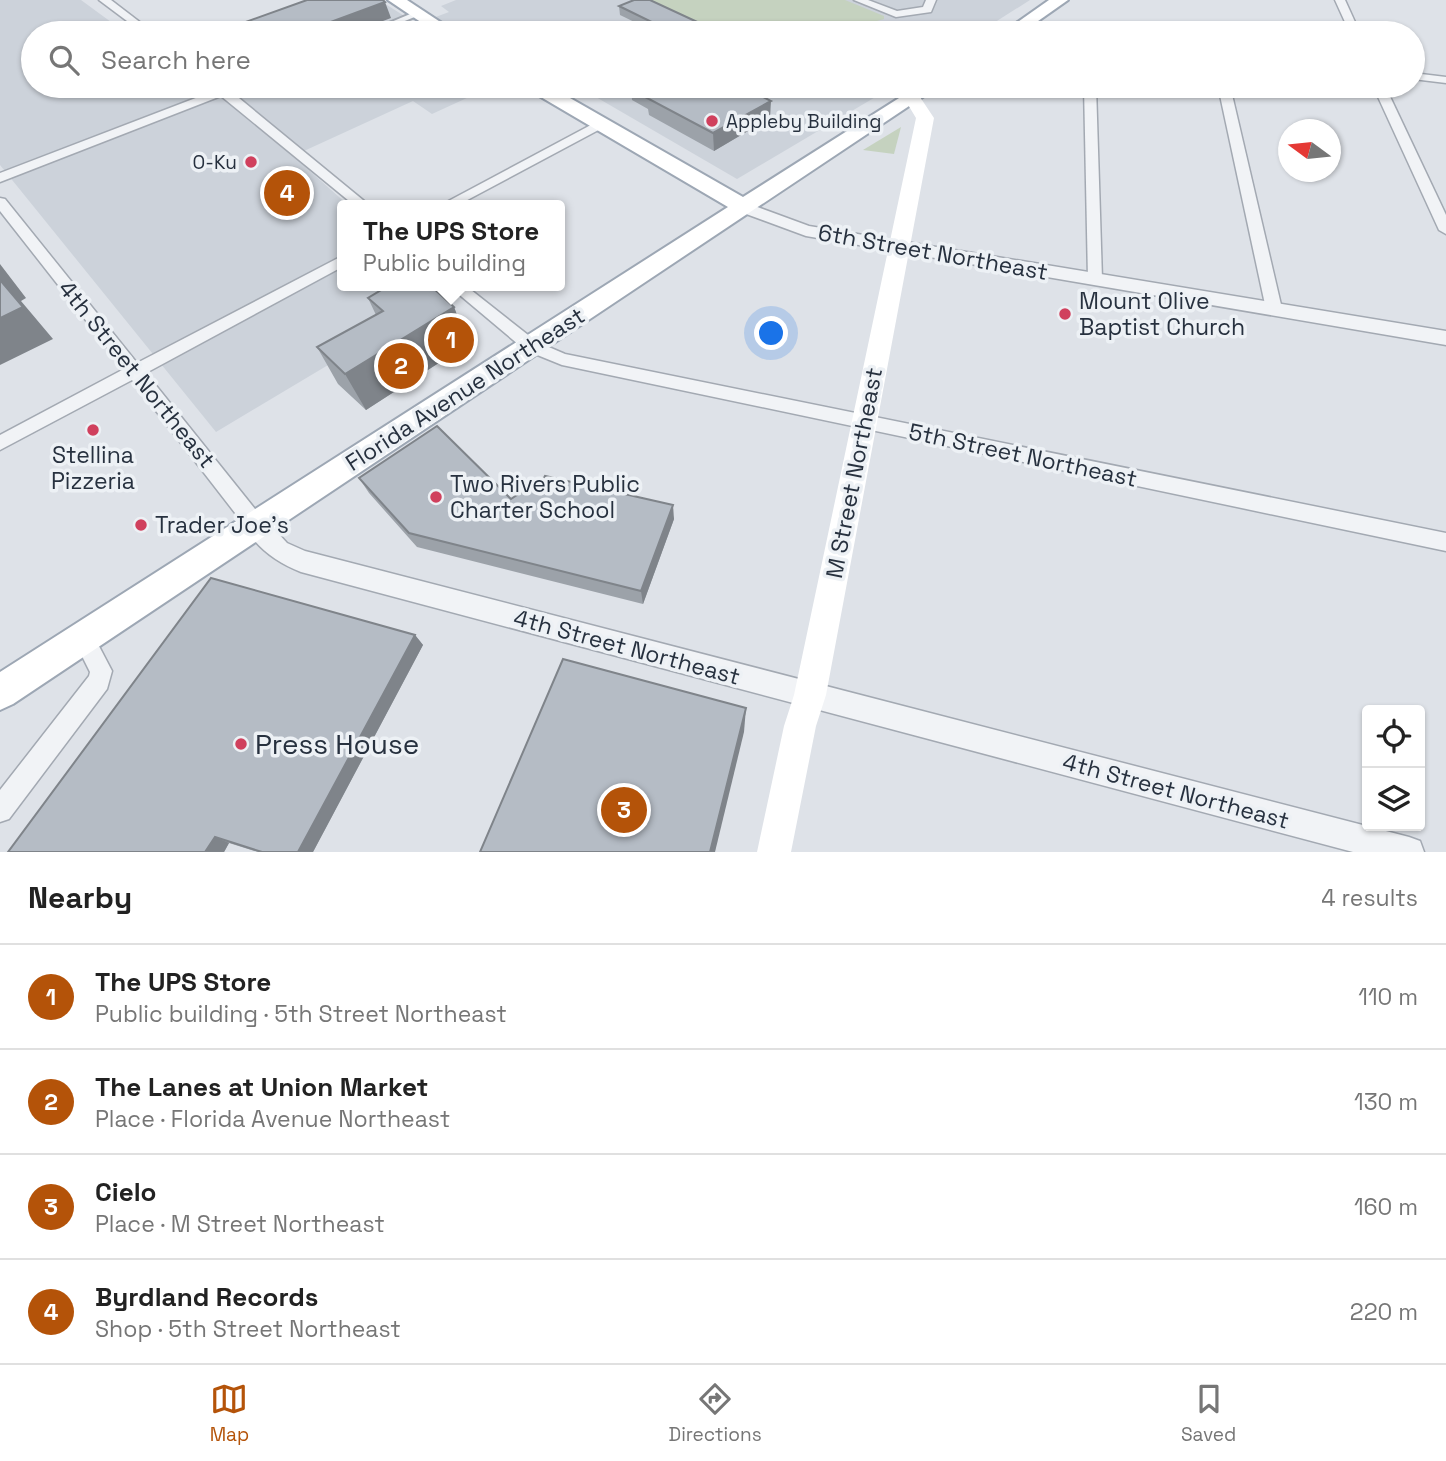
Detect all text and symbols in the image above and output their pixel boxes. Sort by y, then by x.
search box [21,21,1425,98]
icon: search [45,41,83,79]
text: Search here [101,43,251,77]
place label: Appleby Building [726,109,881,134]
marker: Appleby Building [704,113,720,129]
north arrow [1278,119,1341,182]
place label: O-Ku [193,150,237,175]
marker: O-Ku [243,154,259,170]
pin: 4 [264,167,310,219]
popup [337,200,565,291]
text: The UPS Store [363,214,539,248]
street label: 6th Street Northeast [816,217,1050,287]
text: Public building [363,248,526,278]
street label: 4th Street Northeast [52,274,222,474]
place label: Mount Olive Baptist Church [1079,286,1245,342]
street label: Florida Avenue Northeast [340,300,590,478]
marker: Mount Olive Baptist Church [1057,306,1073,322]
pin: 1 [428,314,474,366]
your location [754,316,788,350]
pin: 2 [378,340,424,392]
street label: M Street Northeast [819,365,889,581]
street label: 5th Street Northeast [906,416,1140,494]
marker: Stellina Pizzeria [85,422,101,438]
place label: Stellina Pizzeria [51,440,135,496]
place label: Two Rivers Public Charter School [450,469,640,525]
marker: Two Rivers Public Charter School [428,489,444,505]
place label: Trader Joe's [155,510,289,540]
marker: Trader Joe's [133,517,149,533]
street label: 4th Street Northeast [510,602,744,692]
map controls [1362,705,1425,831]
button: locate [1362,705,1425,768]
place label: Press House [255,726,419,762]
marker: Press House [233,736,249,752]
street label: 4th Street Northeast [1059,746,1293,836]
button: layers [1362,768,1425,831]
pin: 3 [601,784,647,836]
text: Nearby [28,878,132,917]
text: 4 results [1321,883,1418,913]
text: The UPS Store [95,965,271,999]
text: 1 [46,982,56,1012]
text: 110 m [1358,982,1418,1012]
text: Public building · 5th Street Northeast [95,999,507,1029]
text: The Lanes at Union Market [95,1070,428,1104]
text: 2 [44,1087,58,1117]
text: 130 m [1354,1087,1418,1117]
text: Place · Florida Avenue Northeast [95,1104,450,1134]
text: Cielo [95,1175,157,1209]
text: 3 [44,1192,58,1222]
text: 160 m [1354,1192,1418,1222]
text: Place · M Street Northeast [95,1209,385,1239]
text: Byrdland Records [95,1280,318,1314]
text: 4 [44,1297,58,1327]
text: 220 m [1350,1297,1418,1327]
text: Shop · 5th Street Northeast [95,1314,401,1344]
tab: Map [210,1380,249,1447]
tab: Directions [669,1380,762,1447]
tab: Saved [1181,1380,1236,1447]

